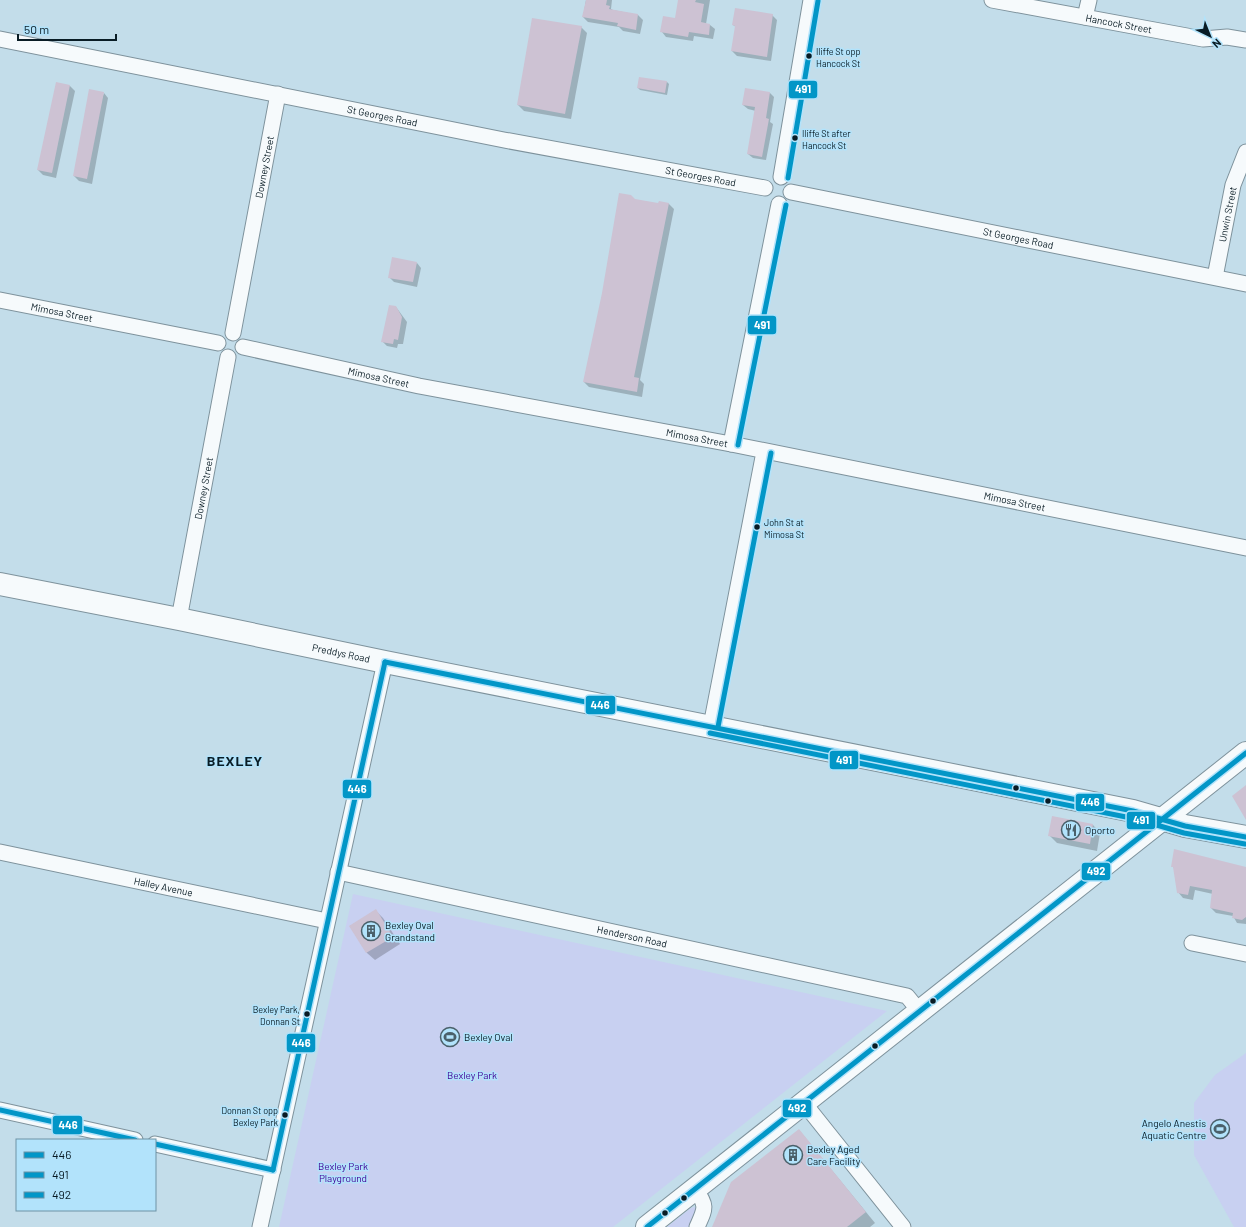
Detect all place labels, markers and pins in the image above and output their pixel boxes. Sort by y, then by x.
place label: Iliffe St opp Hancock St [816,46,860,69]
marker: Iliffe St opp Hancock St [804,51,814,61]
place label: Iliffe St after Hancock St [802,128,851,151]
marker: Iliffe St after Hancock St [790,133,800,143]
place label: John St at Mimosa St [764,517,804,540]
marker: John St at Mimosa St [752,522,762,532]
unlabelled marker [1011,783,1021,793]
unlabelled marker [1043,796,1053,806]
restaurant icon: Oporto [1060,819,1082,841]
place label: Oporto [1085,824,1115,836]
place label: Bexley Oval Grandstand [385,919,435,943]
building icon: Bexley Oval Grandstand [360,920,382,942]
unlabelled marker [928,996,938,1006]
place label: Bexley Park, Donnan St [253,1004,300,1027]
marker: Bexley Park, Donnan St [302,1009,312,1019]
sports icon: Bexley Oval [439,1026,461,1048]
place label: Bexley Oval [464,1031,513,1043]
unlabelled marker [870,1041,880,1051]
place label: Donnan St opp Bexley Park [221,1105,278,1128]
marker: Donnan St opp Bexley Park [280,1110,290,1120]
place label: Angelo Anestis Aquatic Centre [1141,1117,1206,1141]
sports icon: Angelo Anestis Aquatic Centre [1209,1118,1231,1140]
place label: Bexley Aged Care Facility [807,1143,861,1167]
building icon: Bexley Aged Care Facility [782,1144,804,1166]
unlabelled marker [679,1193,689,1203]
unlabelled marker [660,1208,670,1218]

